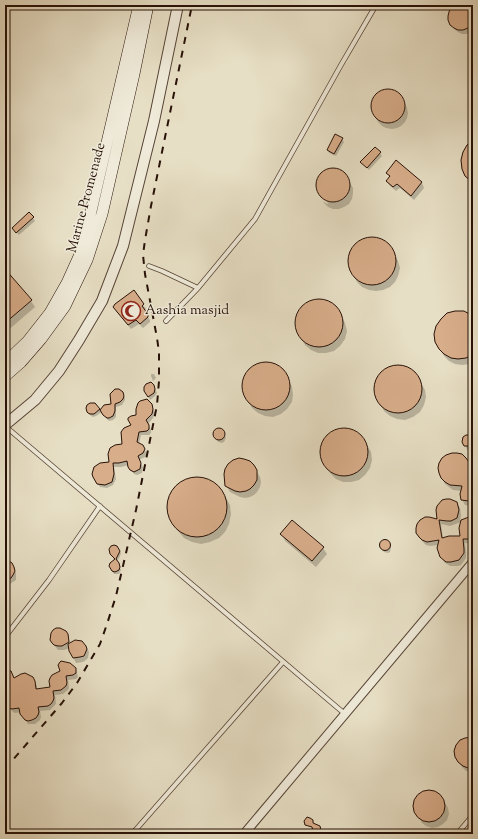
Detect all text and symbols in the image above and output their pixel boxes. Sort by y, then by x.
street label: Marine Promenade [63,141,111,255]
mosque icon: Aashia masjid [120,300,142,322]
place label: Aashia masjid [145,301,229,321]

